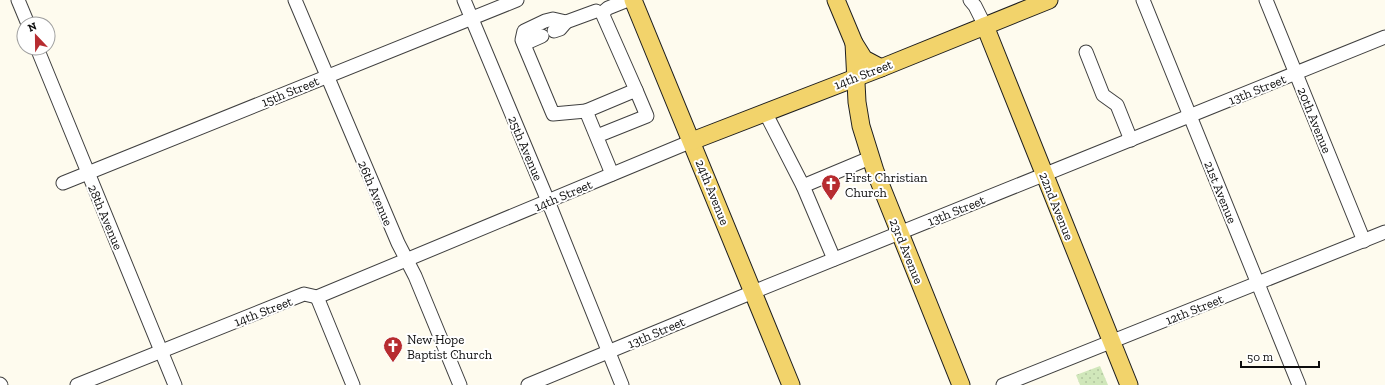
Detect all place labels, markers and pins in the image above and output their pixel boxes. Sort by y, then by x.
place label: First Christian Church [845,170,928,200]
church icon: First Christian Church [820,173,842,201]
place label: New Hope Baptist Church [407,332,493,362]
church icon: New Hope Baptist Church [382,335,404,363]

